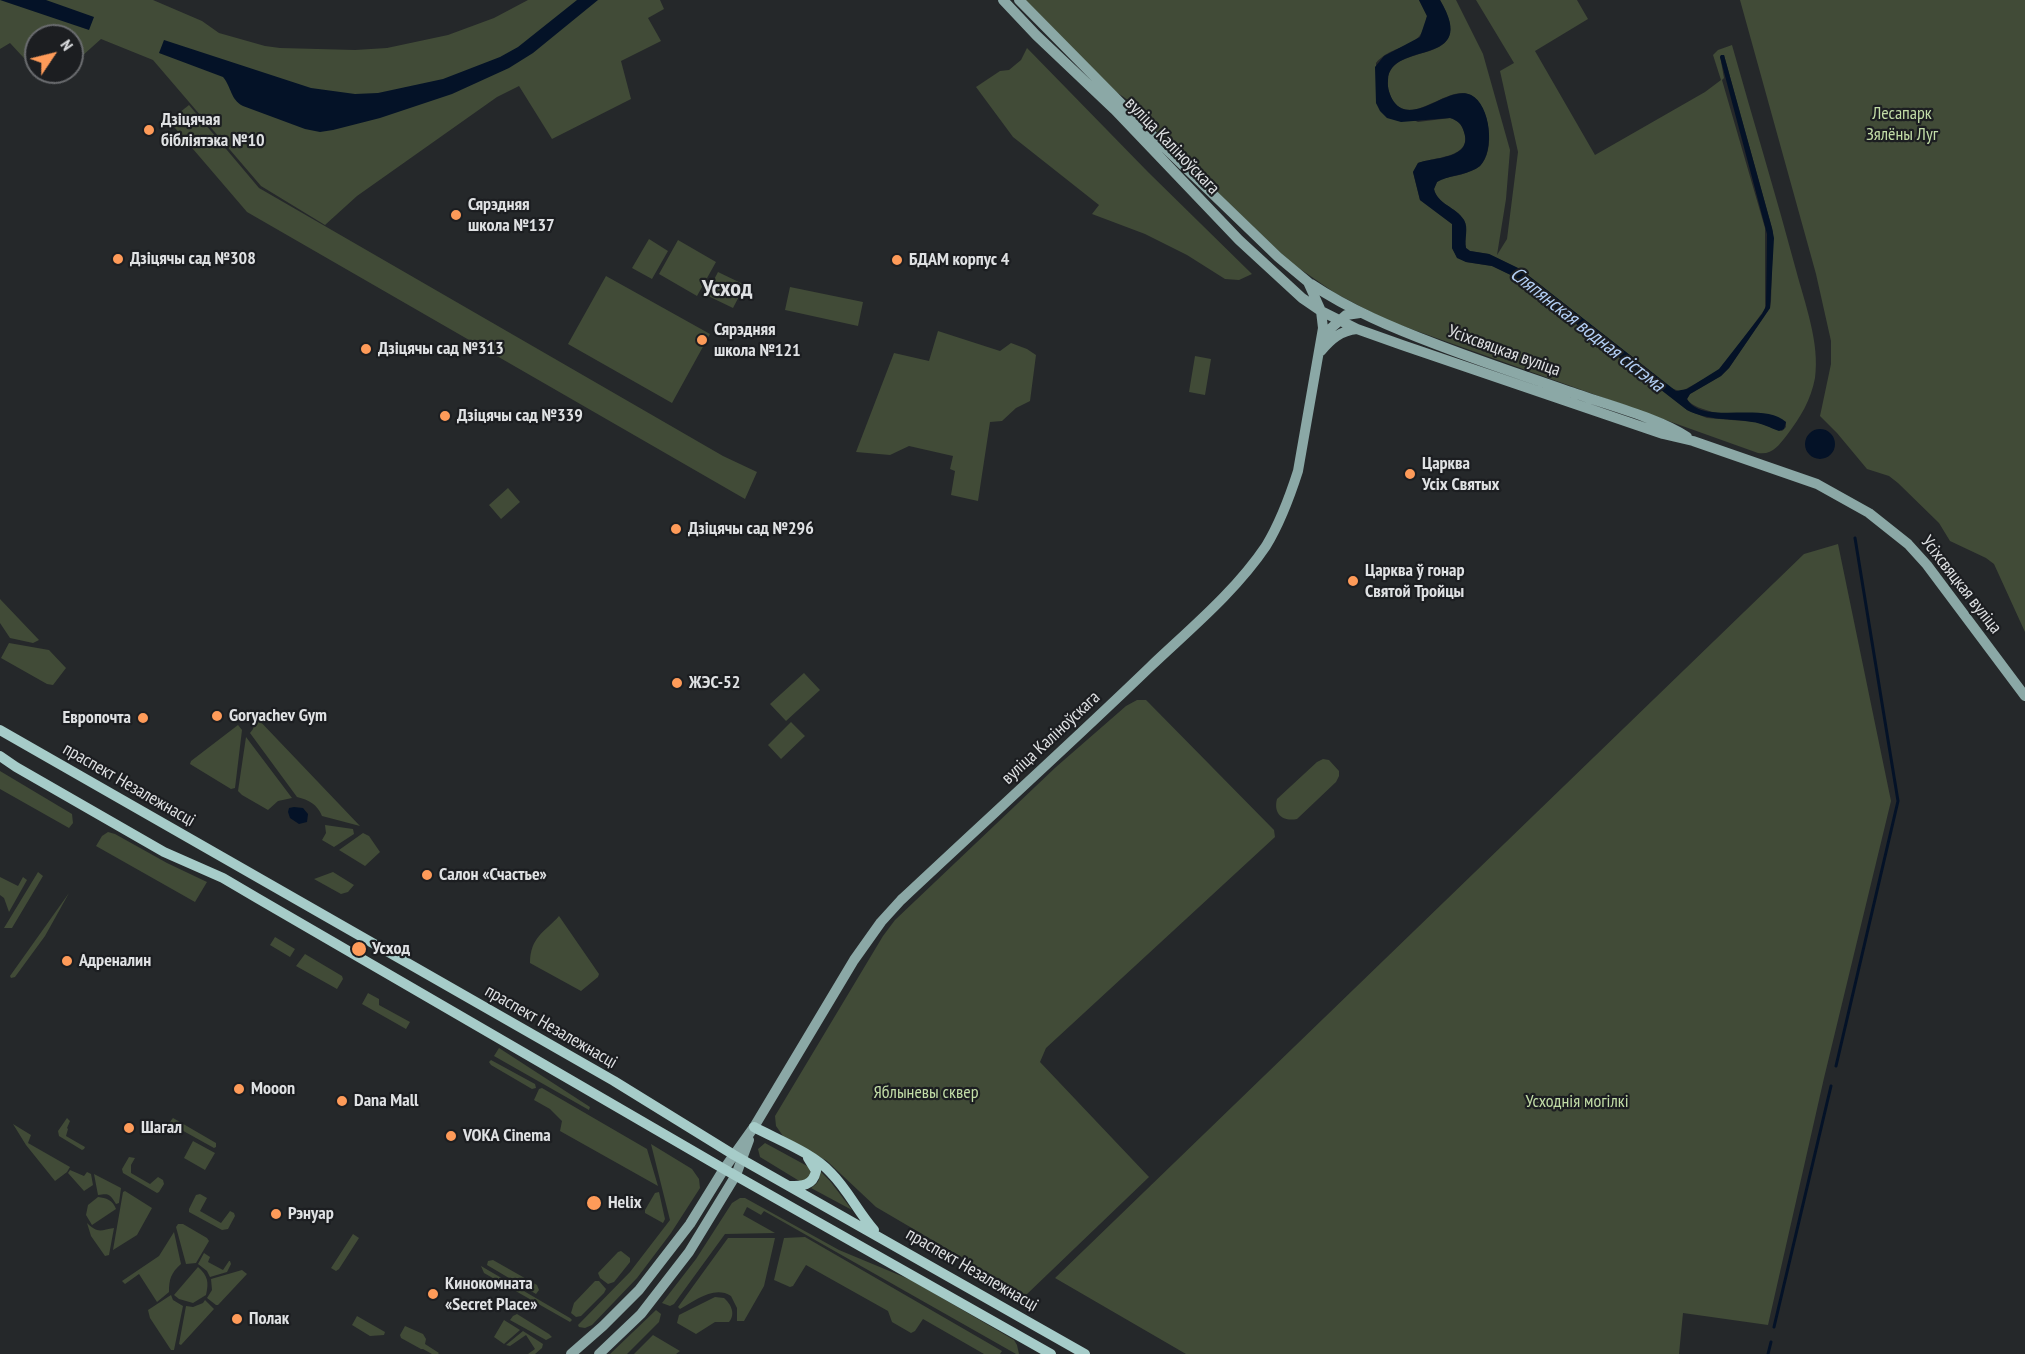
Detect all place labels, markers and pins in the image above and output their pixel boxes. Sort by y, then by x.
place label: Дзіцячая бібліятэка №10 [161,109,265,152]
marker: Дзіцячая бібліятэка №10 [142,123,156,137]
place label: Сярэдняя школа №137 [468,194,555,236]
marker: Сярэдняя школа №137 [449,208,463,222]
place label: Дзіцячы сад №308 [130,248,256,270]
place label: БДАМ корпус 4 [909,249,1009,271]
marker: Дзіцячы сад №308 [111,252,125,266]
marker: БДАМ корпус 4 [890,253,904,267]
place label: Сярэдняя школа №121 [714,319,801,362]
marker: Сярэдняя школа №121 [695,333,709,347]
place label: Дзіцячы сад №313 [378,338,504,360]
marker: Дзіцячы сад №313 [359,342,373,356]
place label: Дзіцячы сад №339 [457,405,583,427]
marker: Дзіцячы сад №339 [438,409,452,423]
place label: Царква Усіх Святых [1422,453,1500,496]
marker: Царква Усіх Святых [1403,467,1417,481]
place label: Дзіцячы сад №296 [688,518,814,540]
marker: Дзіцячы сад №296 [669,522,683,536]
place label: Царква ў гонар Святой Тройцы [1365,560,1464,602]
marker: Царква ў гонар Святой Тройцы [1346,574,1360,588]
place label: ЖЭС-52 [689,672,740,694]
marker: ЖЭС-52 [670,676,684,690]
place label: Goryachev Gym [229,705,327,727]
place label: Европочта [63,707,131,729]
marker: Goryachev Gym [210,709,224,723]
marker: Европочта [136,711,150,725]
place label: Салон «Счастье» [439,864,547,886]
marker: Салон «Счастье» [420,868,434,882]
place label: Усход [372,938,410,960]
marker: Усход [350,940,368,958]
place label: Адреналин [79,950,151,972]
marker: Адреналин [60,954,74,968]
place label: Mooon [251,1078,295,1100]
marker: Mooon [232,1082,246,1096]
place label: Dana Mall [354,1090,418,1112]
marker: Dana Mall [335,1094,349,1108]
place label: Шагал [141,1117,182,1139]
marker: Шагал [122,1121,136,1135]
place label: VOKA Cinema [463,1125,551,1147]
marker: VOKA Cinema [444,1129,458,1143]
place label: Helix [608,1192,642,1214]
marker: Helix [585,1194,603,1212]
place label: Рэнуар [288,1203,334,1225]
marker: Рэнуар [269,1207,283,1221]
place label: Кинокомната «Secret Place» [445,1273,538,1316]
marker: Кинокомната «Secret Place» [426,1287,440,1301]
place label: Полак [249,1308,289,1330]
marker: Полак [230,1312,244,1326]

